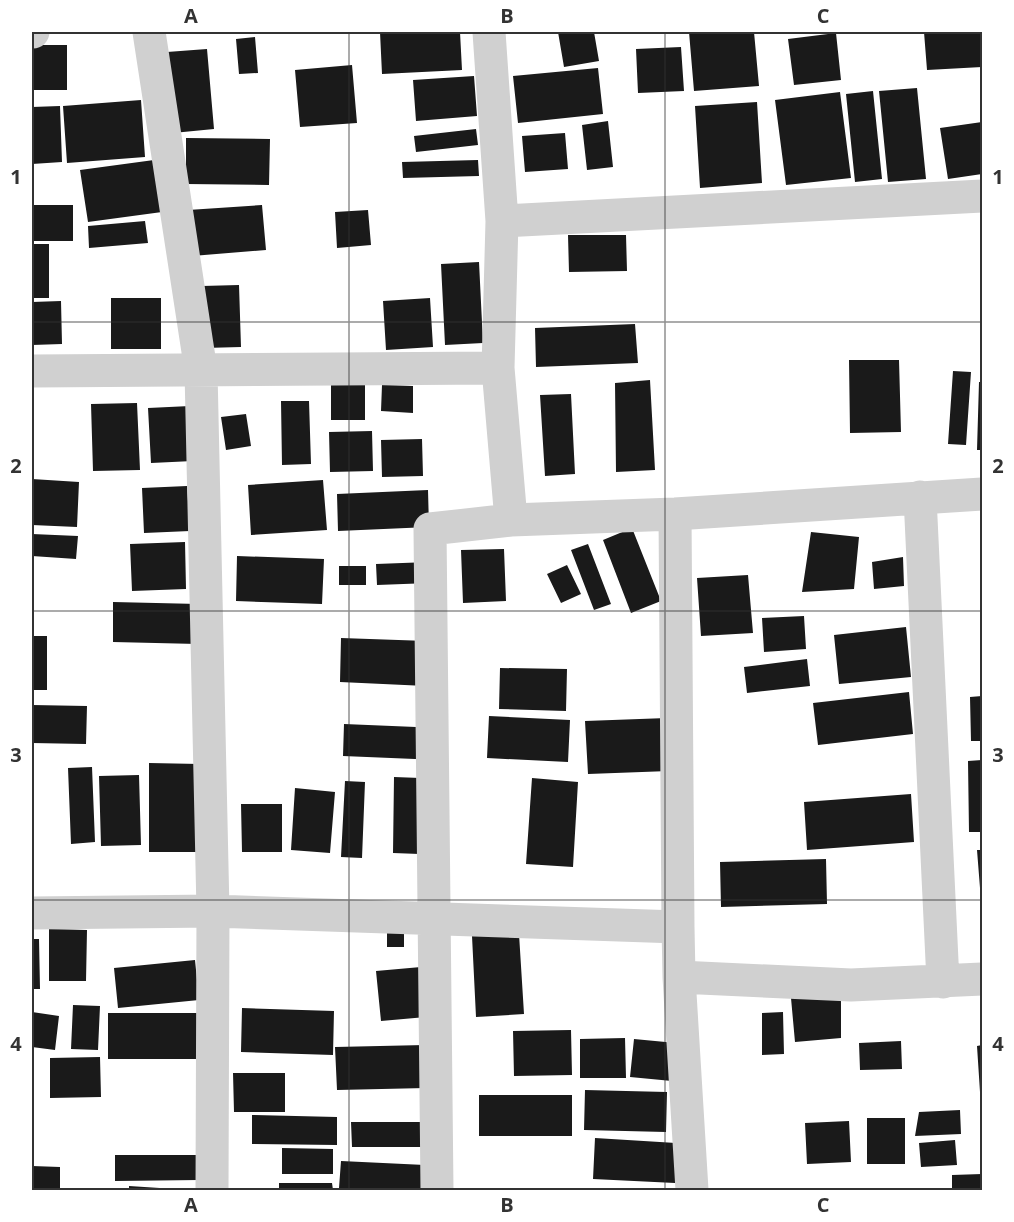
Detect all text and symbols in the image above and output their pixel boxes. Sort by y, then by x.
text: A [184,2,198,29]
text: B [500,2,514,29]
text: C [817,2,830,29]
text: 1 [10,163,22,190]
text: 1 [992,163,1004,190]
text: 2 [10,452,22,479]
text: 2 [992,452,1004,479]
text: 3 [10,741,22,768]
text: 3 [992,741,1004,768]
text: 4 [10,1030,22,1057]
text: 4 [992,1030,1004,1057]
text: A [184,1191,198,1218]
text: B [500,1191,514,1218]
text: C [817,1191,830,1218]

